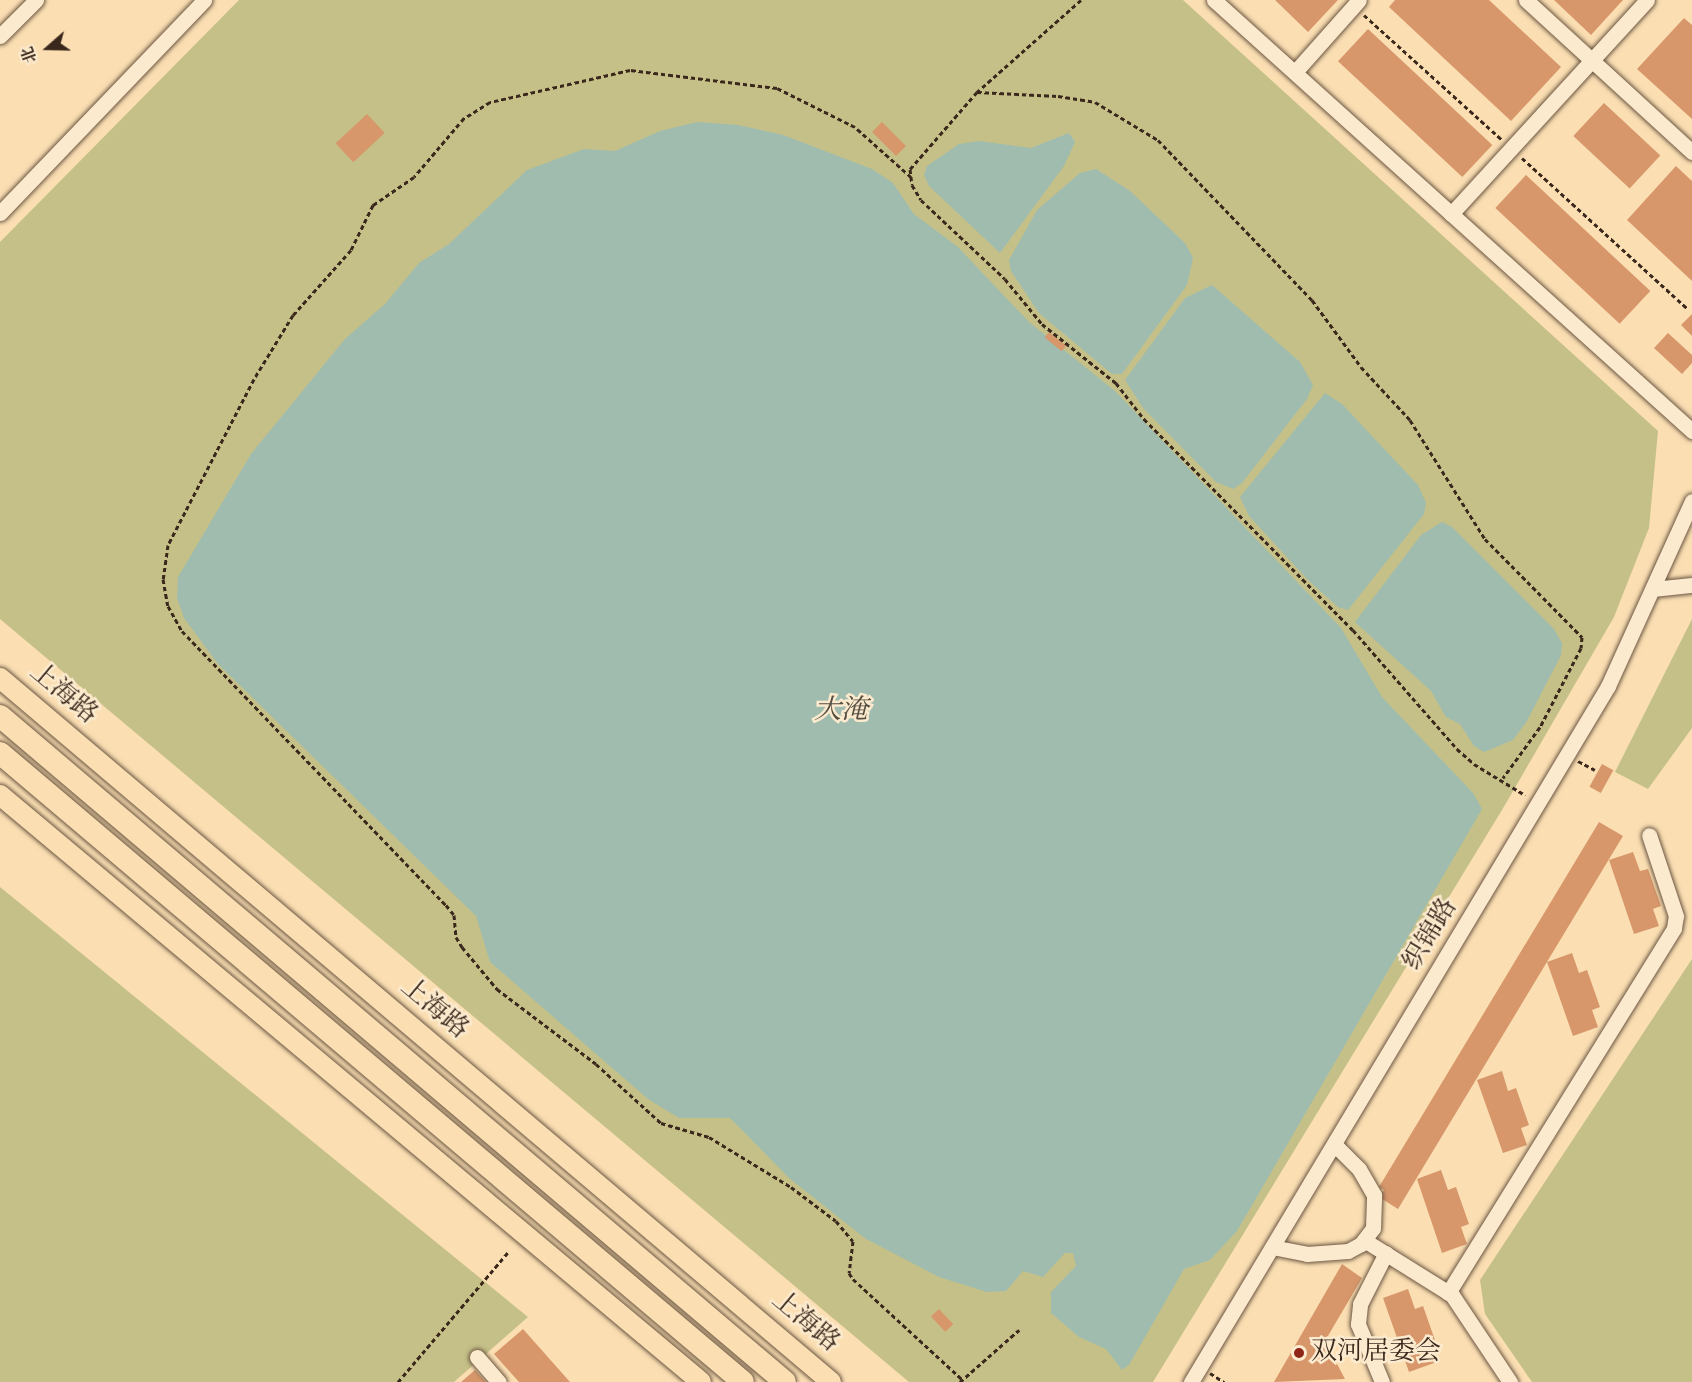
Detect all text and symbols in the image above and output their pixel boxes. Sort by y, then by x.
north arrow [18,18,78,78]
text: 北 [17,43,44,66]
street label: 上海路 [23,657,103,731]
water label: 大淹 [814,696,868,728]
street label: 织锦路 [1398,894,1464,976]
street label: 上海路 [394,972,474,1046]
street label: 上海路 [765,1285,845,1359]
place label: 双河居委会 [1311,1337,1441,1369]
marker: 双河居委会 [1292,1346,1306,1360]

